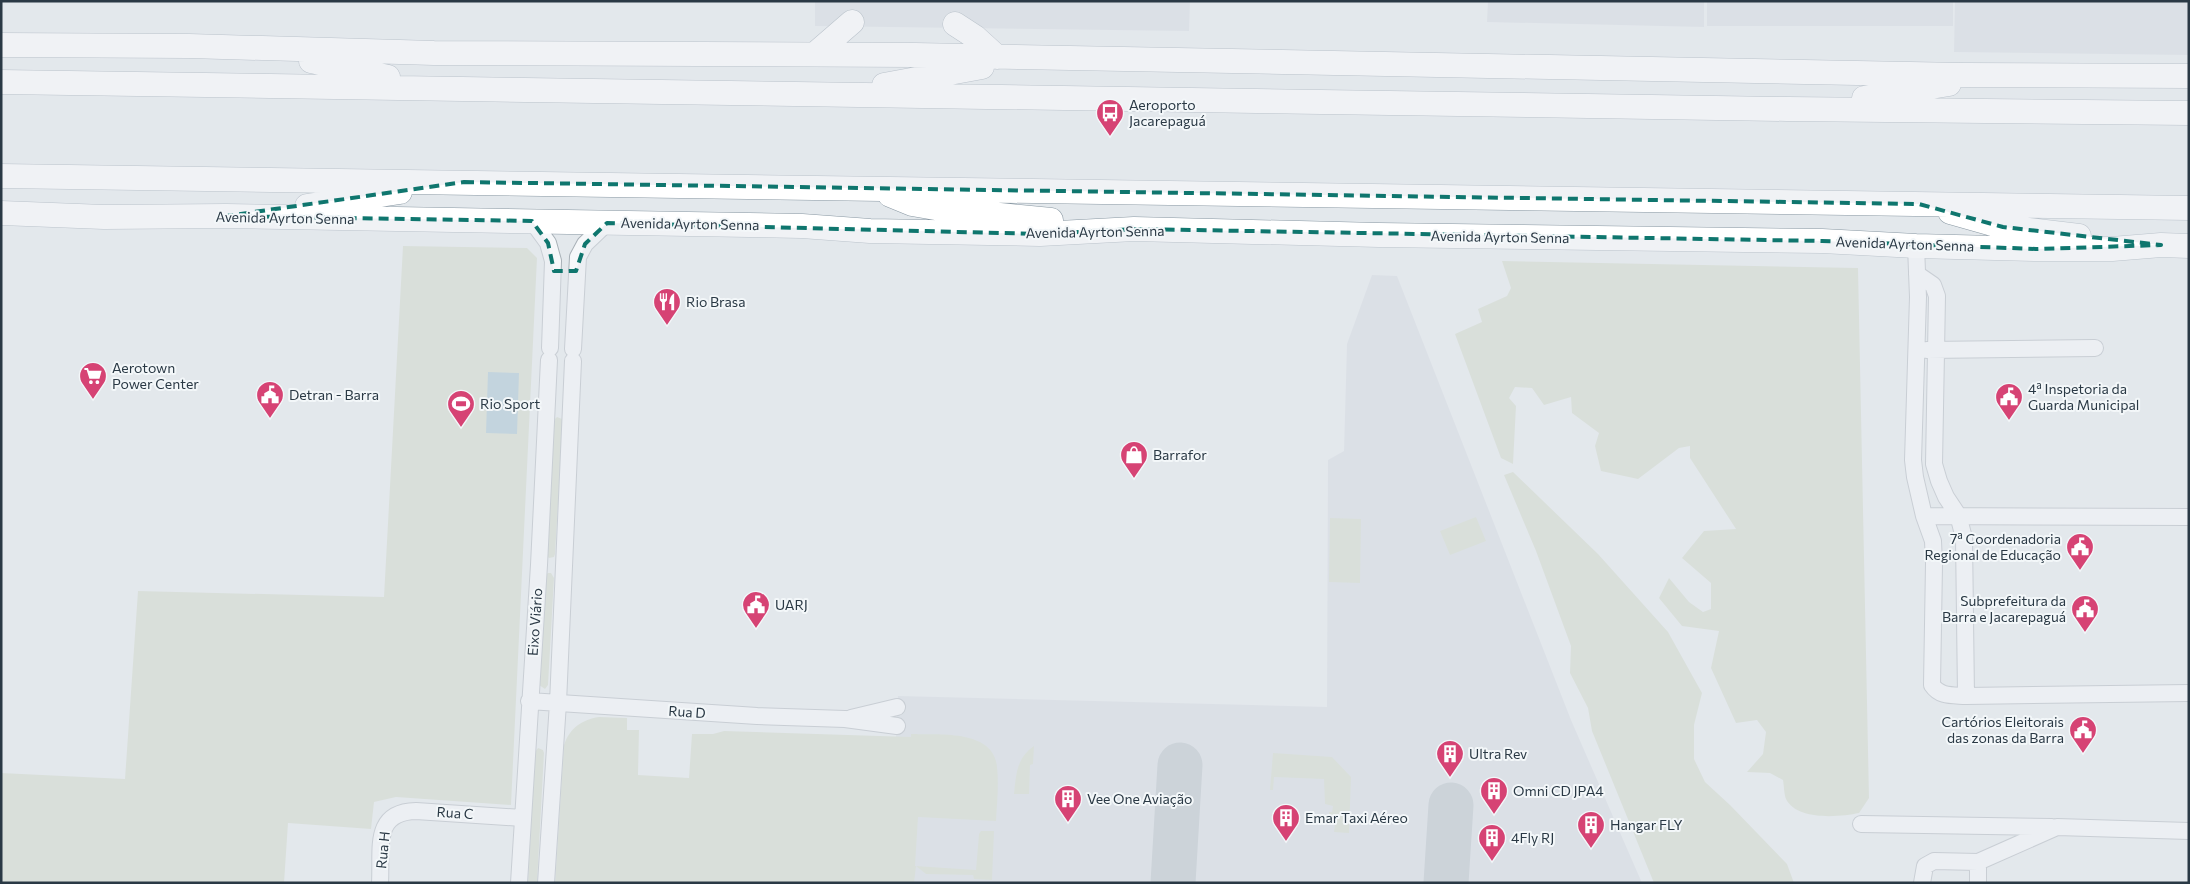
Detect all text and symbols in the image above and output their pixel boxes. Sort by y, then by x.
place label: Aeroporto Jacarepaguá [1129,96,1206,129]
bus stop icon: Aeroporto Jacarepaguá [1095,98,1125,137]
street label: Avenida Ayrton Senna [215,208,355,227]
street label: Avenida Ayrton Senna [620,214,760,233]
street label: Avenida Ayrton Senna [1025,222,1165,241]
street label: Avenida Ayrton Senna [1430,227,1570,246]
street label: Avenida Ayrton Senna [1835,233,1975,254]
restaurant icon: Rio Brasa [652,287,682,326]
place label: Rio Brasa [686,293,746,310]
place label: Aerotown Power Center [112,359,199,392]
supermarket icon: Aerotown Power Center [78,361,108,400]
public building icon: Detran - Barra [255,380,285,419]
place label: 4ª Inspetoria da Guarda Municipal [2028,380,2139,413]
public building icon: 4ª Inspetoria da Guarda Municipal [1994,382,2024,421]
place label: Detran - Barra [289,386,379,403]
sports icon: Rio Sport [446,389,476,428]
place label: Rio Sport [480,395,540,412]
shop icon: Barrafor [1119,440,1149,479]
place label: Barrafor [1153,446,1207,463]
place label: 7ª Coordenadoria Regional de Educação [1924,530,2061,563]
public building icon: 7ª Coordenadoria Regional de Educação [2065,532,2095,571]
street label: Eixo Viário [524,587,545,657]
public building icon: UARJ [741,590,771,629]
place label: Subprefeitura da Barra e Jacarepaguá [1942,592,2066,625]
public building icon: Subprefeitura da Barra e Jacarepaguá [2070,594,2100,633]
place label: UARJ [775,596,808,613]
street label: Rua D [668,702,706,721]
place label: Cartórios Eleitorais das zonas da Barra [1941,713,2064,746]
public building icon: Cartórios Eleitorais das zonas da Barra [2068,715,2098,754]
building icon: Ultra Rev [1435,739,1465,778]
place label: Ultra Rev [1469,745,1527,762]
building icon: Omni CD JPA4 [1479,776,1509,815]
place label: Omni CD JPA4 [1513,782,1604,799]
building icon: Vee One Aviação [1053,784,1083,823]
place label: Vee One Aviação [1087,790,1192,807]
street label: Rua C [436,803,474,822]
building icon: Emar Taxi Aéreo [1271,803,1301,842]
place label: Emar Taxi Aéreo [1305,809,1408,826]
building icon: Hangar FLY [1576,810,1606,849]
place label: Hangar FLY [1610,816,1683,833]
building icon: 4Fly RJ [1477,823,1507,862]
place label: 4Fly RJ [1511,829,1554,846]
street label: Rua H [372,830,393,870]

